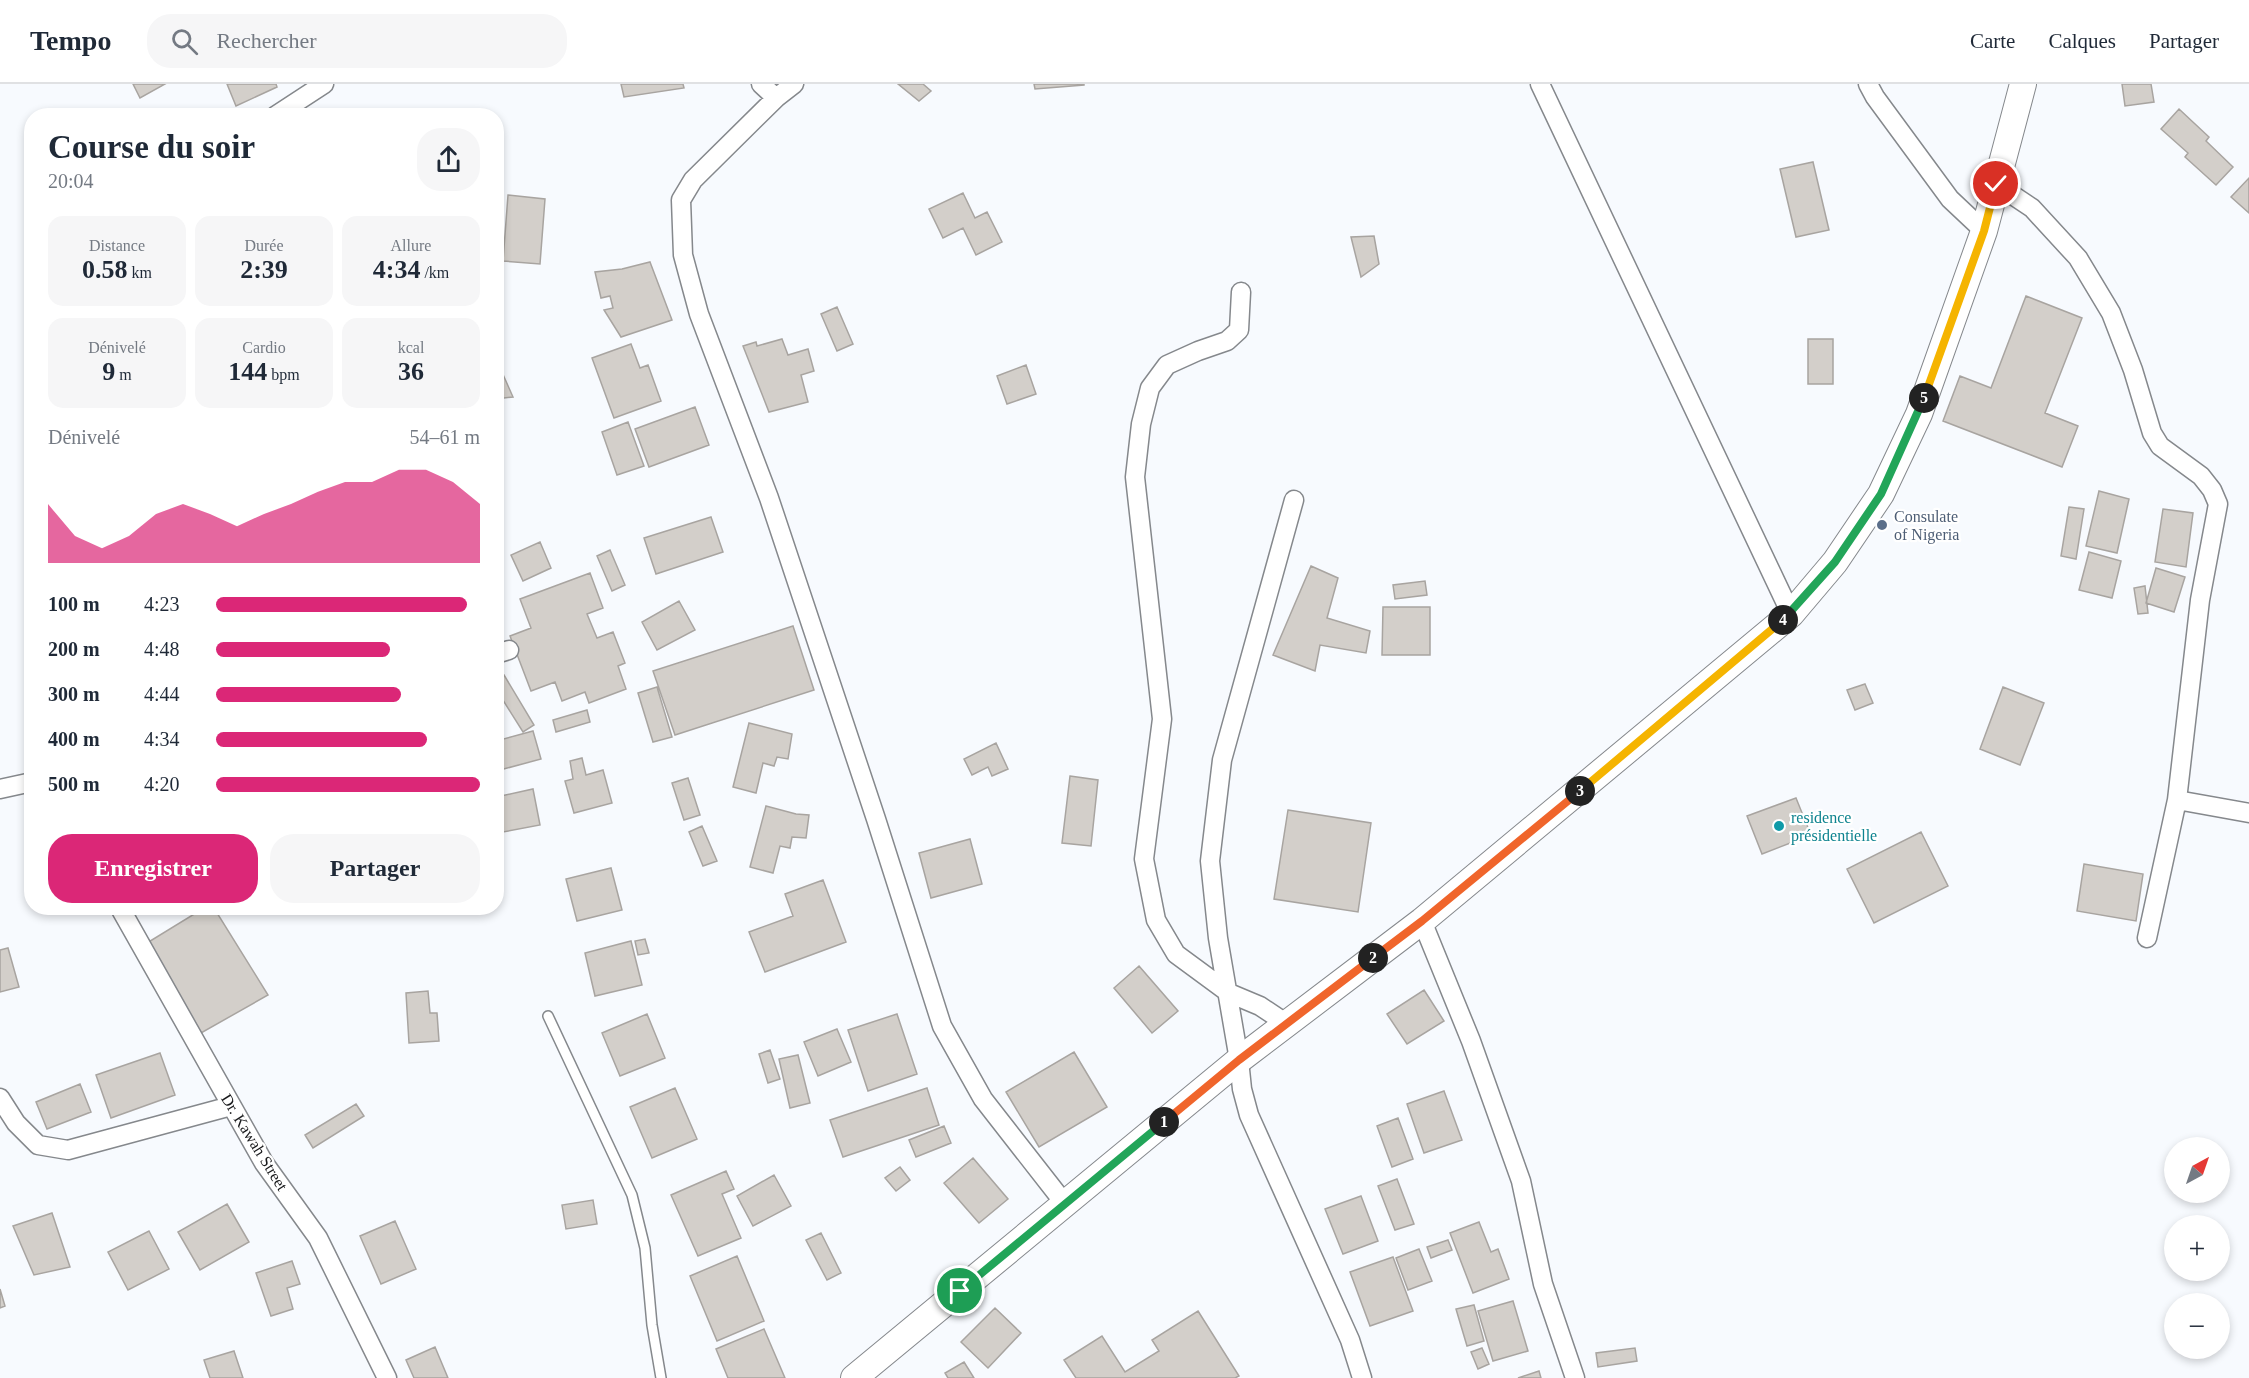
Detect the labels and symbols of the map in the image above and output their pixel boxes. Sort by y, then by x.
pin [1970,158,2021,209]
pin: 5 [1909,383,1939,413]
place label: Consulate of Nigeria [1894,508,1959,544]
marker: Consulate of Nigeria [1875,518,1889,532]
pin: 4 [1768,605,1798,635]
pin: 3 [1565,776,1595,806]
place label: residence présidentielle [1791,809,1877,845]
marker: residence présidentielle [1772,819,1786,833]
pin: 2 [1358,943,1388,973]
street label: Dr. Kawah Street [218,1091,291,1194]
pin: 1 [1149,1107,1179,1137]
north arrow [2164,1137,2230,1203]
pin [934,1265,985,1316]

